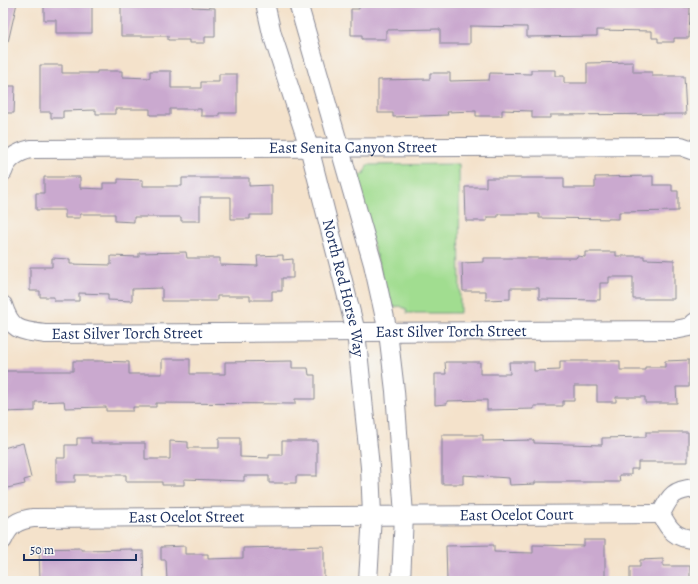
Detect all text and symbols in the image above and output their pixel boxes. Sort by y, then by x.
street label: East Senita Canyon Street [269,136,437,159]
street label: North Red Horse Way [317,217,370,359]
street label: East Silver Torch Street [375,320,527,343]
street label: East Silver Torch Street [51,322,203,345]
street label: East Ocelot Court [459,504,574,526]
street label: East Ocelot Street [129,506,245,528]
scale bar [24,536,136,562]
text: 50 m [30,542,54,558]

